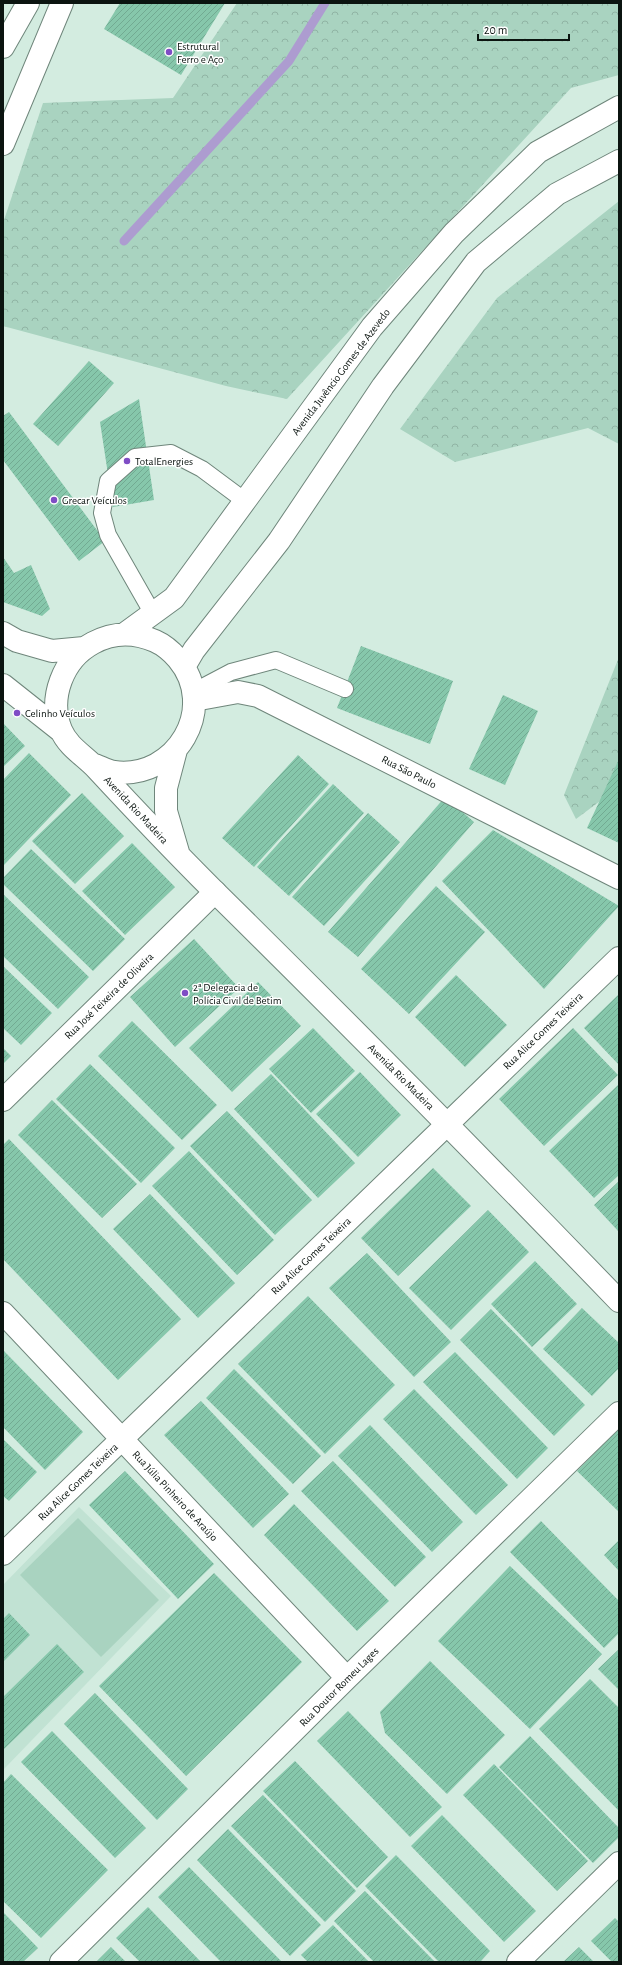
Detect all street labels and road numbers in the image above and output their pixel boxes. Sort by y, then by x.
street label: Avenida Juvêncio Gomes de Azevedo [290,307,392,437]
street label: Rua São Paulo [380,754,438,790]
street label: Avenida Rio Madeira [102,774,170,846]
street label: Rua José Teixeira de Oliveira [62,951,156,1041]
street label: Rua Alice Gomes Teixeira [501,990,585,1072]
street label: Avenida Rio Madeira [366,1042,436,1112]
street label: Rua Alice Gomes Teixeira [269,1215,353,1297]
street label: Rua Alice Gomes Teixeira [36,1441,120,1523]
street label: Rua Júlia Pinheiro de Araújo [130,1449,220,1543]
street label: Rua Doutor Romeu Lages [297,1645,381,1729]

